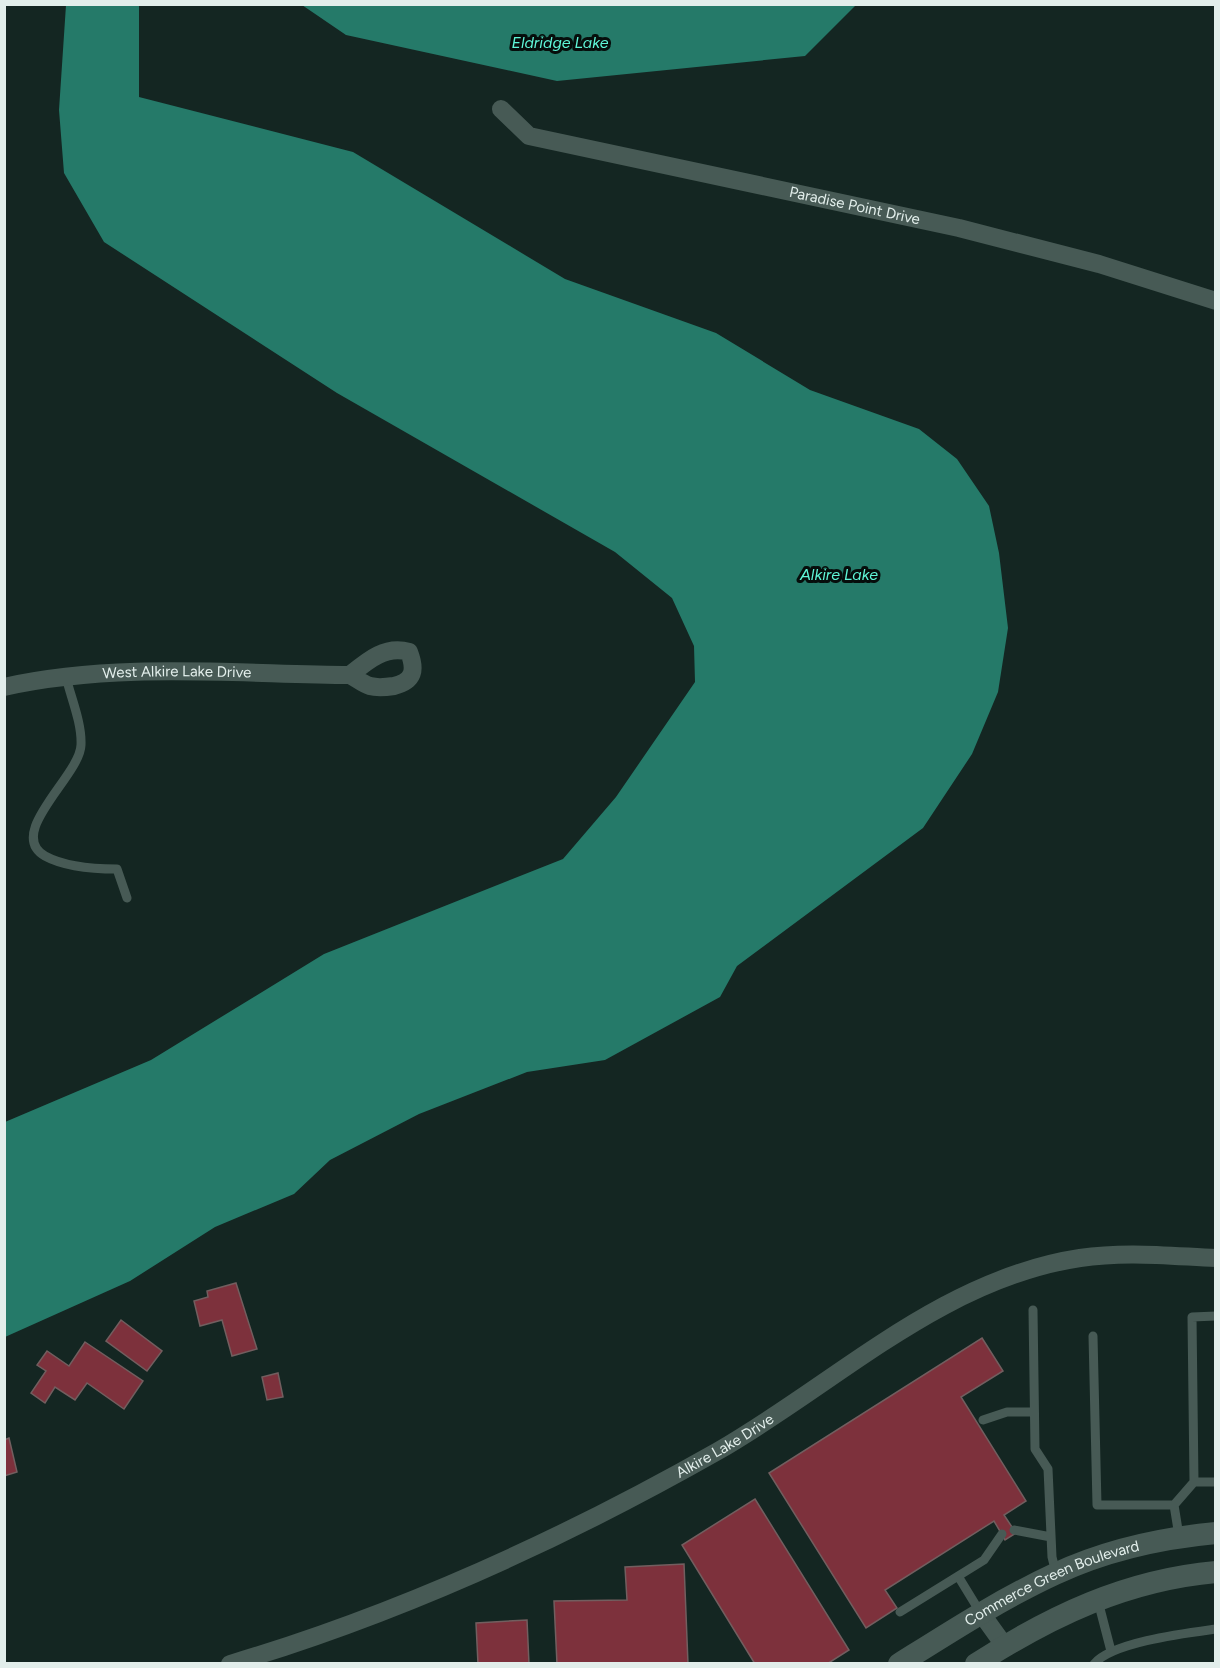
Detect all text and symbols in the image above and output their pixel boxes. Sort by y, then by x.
water label: Eldridge Lake [511,33,609,52]
street label: Paradise Point Drive [788,183,922,228]
water label: Alkire Lake [799,565,878,584]
street label: West Alkire Lake Drive [102,662,252,682]
street label: Alkire Lake Drive [673,1410,777,1482]
street label: Commerce Green Boulevard [961,1537,1141,1630]

